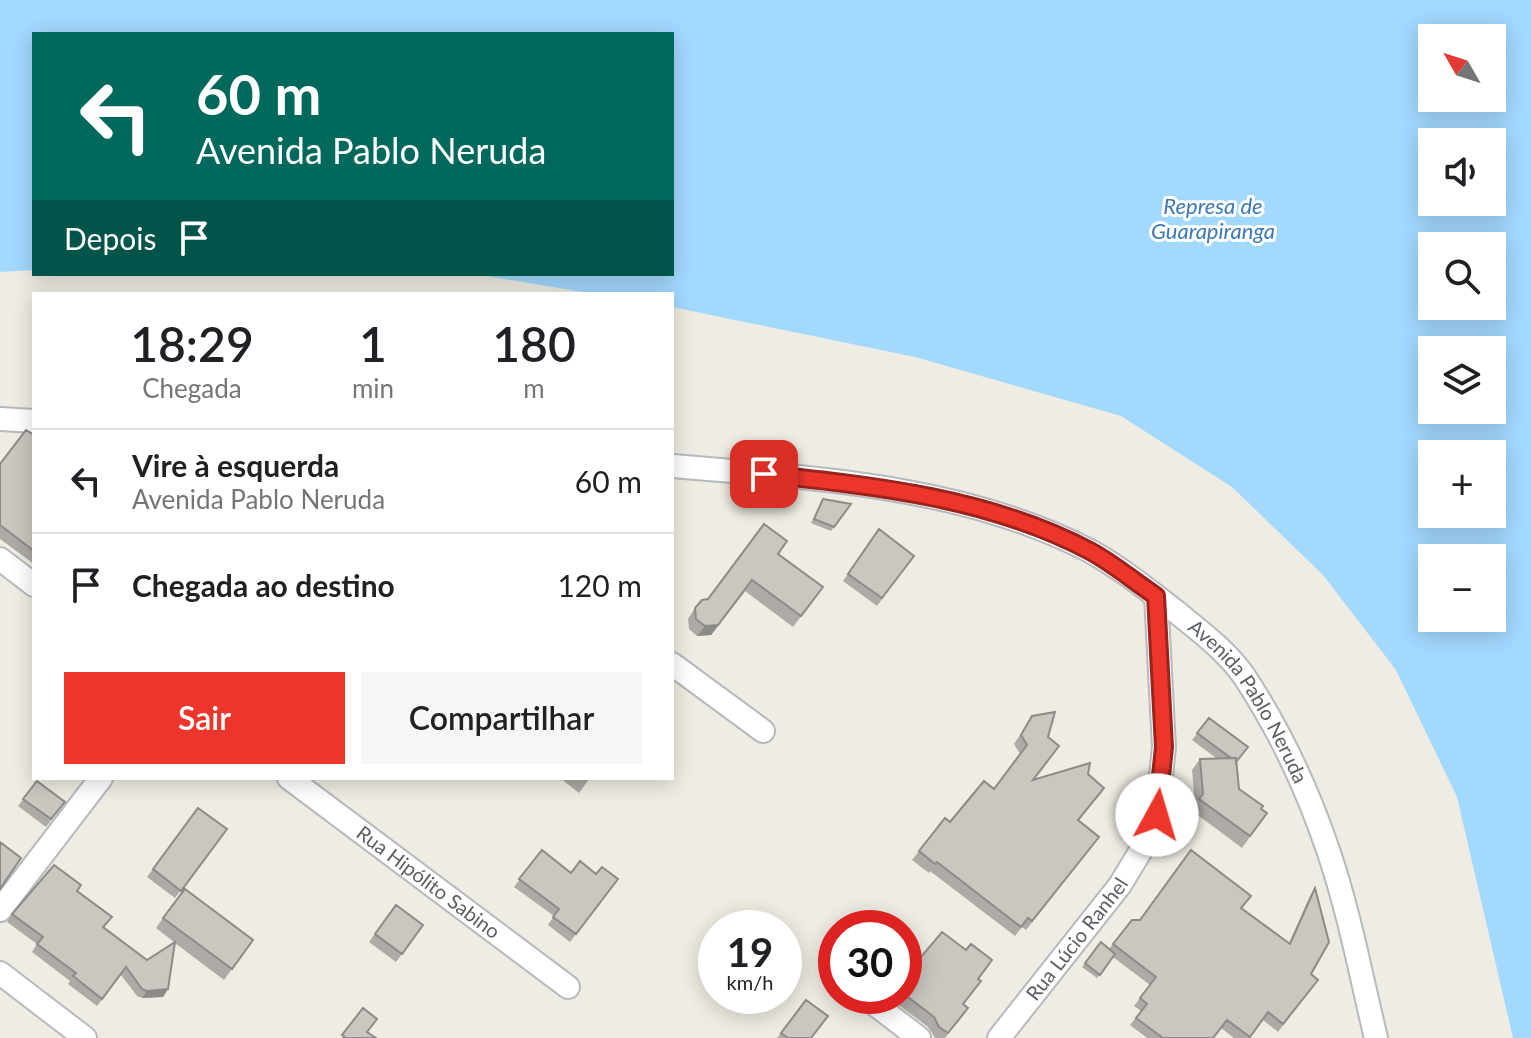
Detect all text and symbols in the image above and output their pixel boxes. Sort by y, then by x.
north arrow [1418,24,1506,112]
map controls [1418,24,1506,632]
text: 60 m [196,60,321,127]
icon: left [64,64,168,168]
text: Avenida Pablo Neruda [196,128,546,172]
button: sound [1418,128,1506,216]
water label: Represa de Guarapiranga [1151,192,1275,244]
icon: arrive [172,216,216,260]
text: Depois [64,220,156,256]
button: search [1418,232,1506,320]
text: 18:29 [130,315,254,372]
text: 1 [359,315,387,372]
text: 180 [492,315,576,372]
button: layers [1418,336,1506,424]
text: Chegada [142,372,242,404]
text: min [352,372,394,404]
text: m [523,372,545,404]
pin [730,440,798,508]
button: + [1418,440,1506,528]
text: Vire à esquerda [132,447,339,483]
icon: arrive [742,452,786,496]
icon: left [64,459,108,503]
text: 60 m [575,463,642,499]
text: Avenida Pablo Neruda [132,483,385,515]
button: − [1418,544,1506,632]
icon: arrive [64,563,108,607]
text: Chegada ao destino [132,567,395,603]
text: 120 m [557,567,642,603]
street label: Avenida Pablo Neruda [1184,614,1313,787]
button: Sair [64,672,345,764]
button: Compartilhar [361,672,642,764]
position arrow [1115,773,1199,857]
street label: Rua Hipólito Sabino [352,820,505,943]
street label: Rua Lúcio Ranhel [1020,873,1132,1005]
speed limit sign: 30 [818,910,922,1014]
text: 19 [727,928,773,976]
text: km/h [727,970,773,994]

